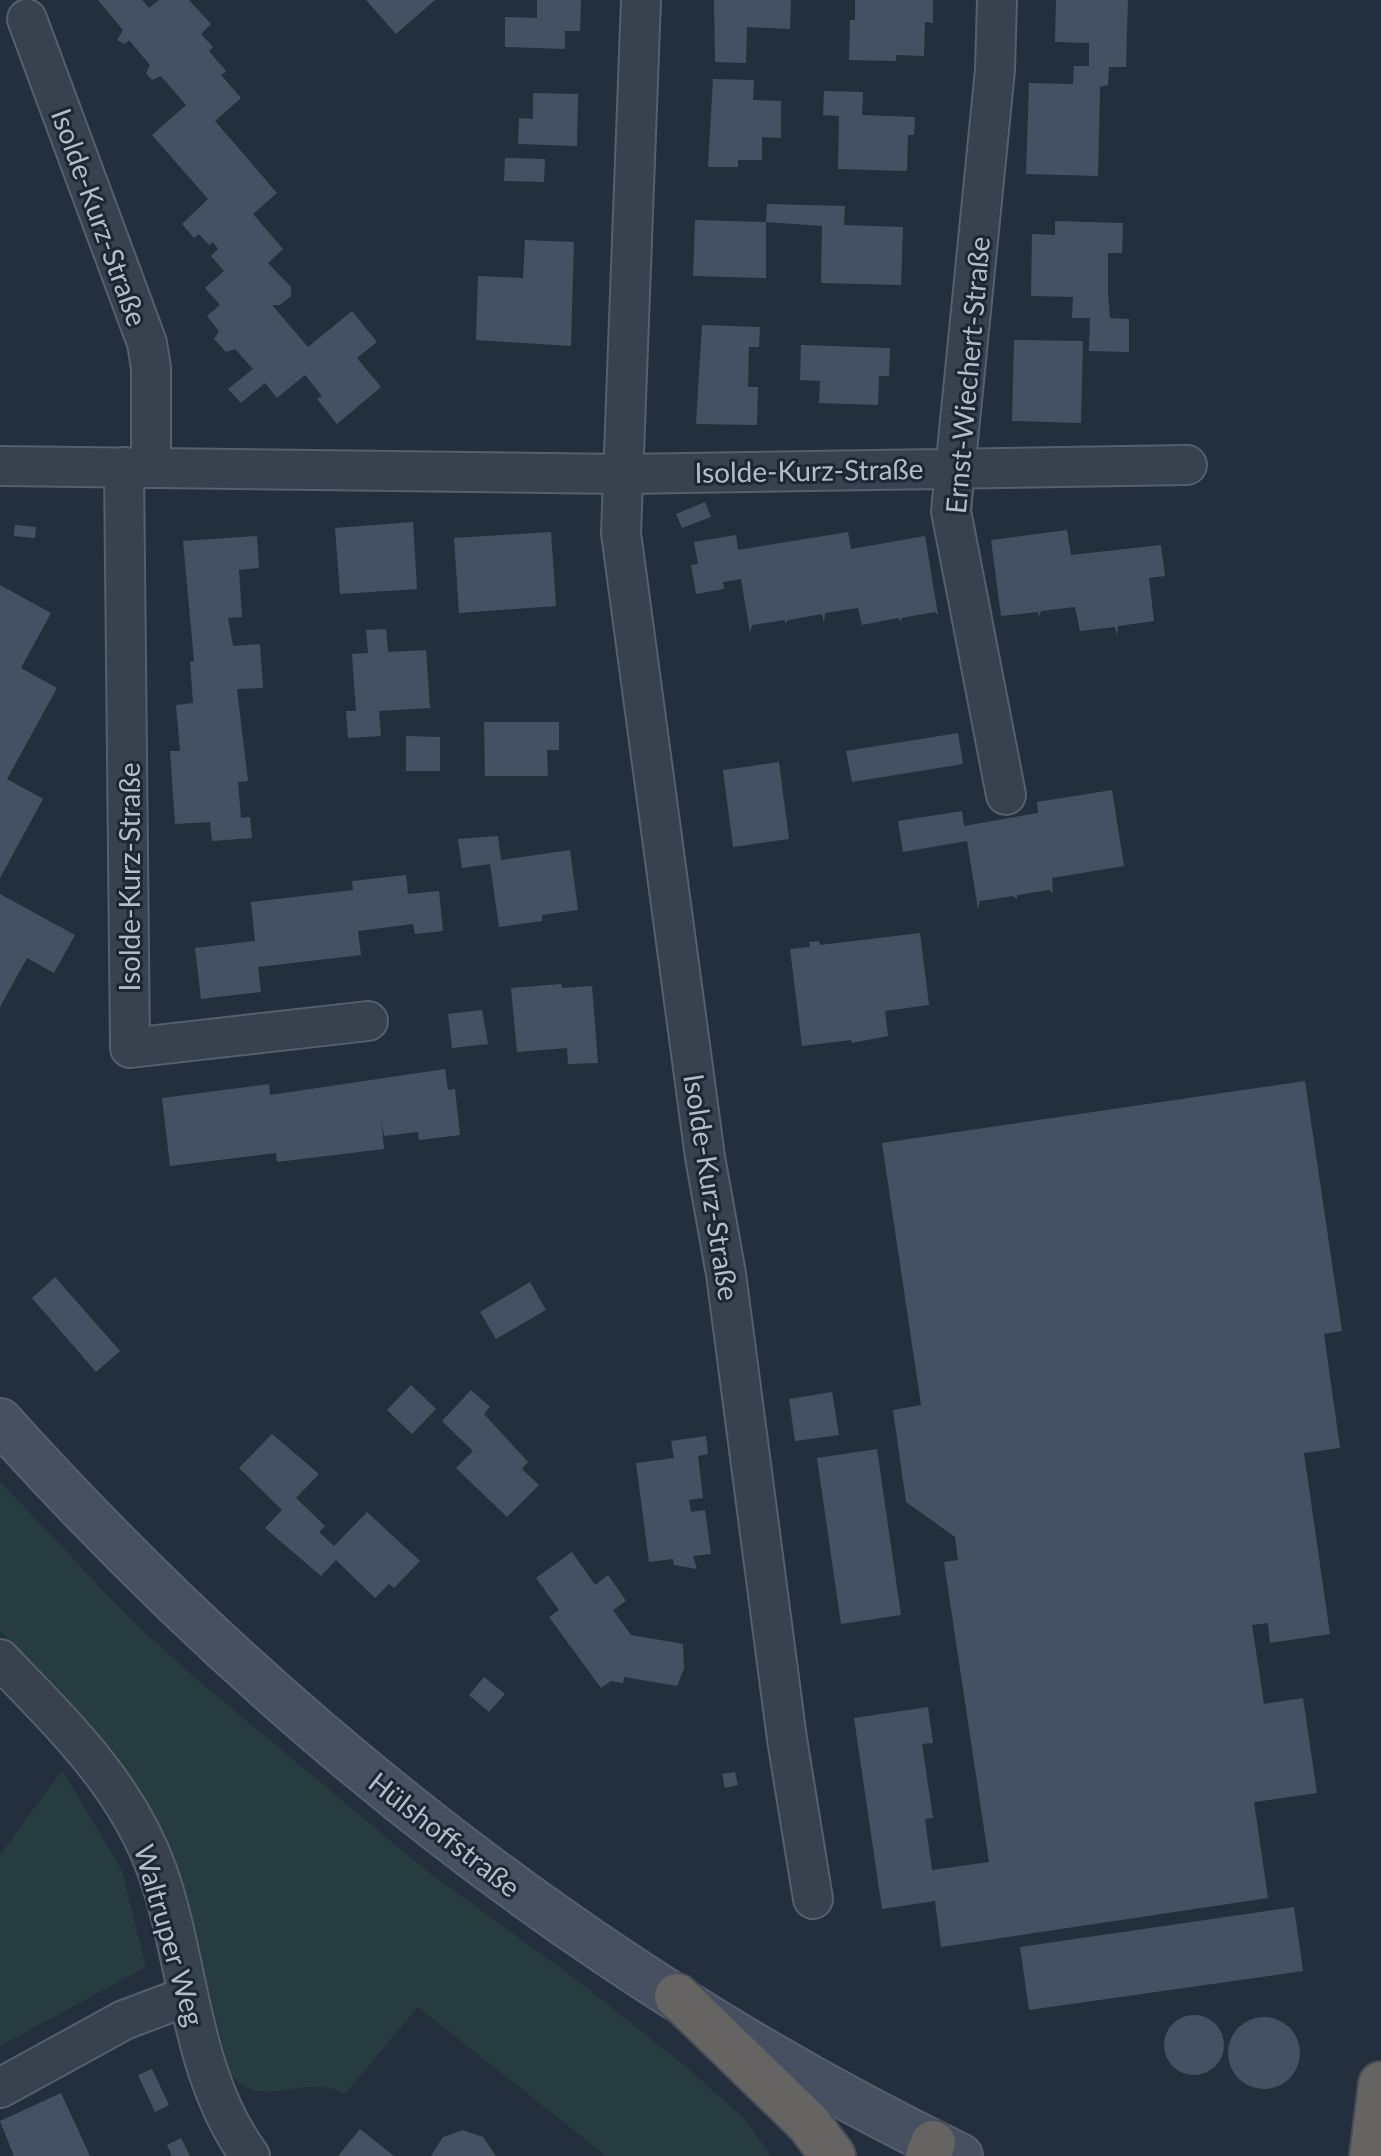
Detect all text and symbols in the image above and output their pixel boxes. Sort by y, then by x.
street label: Isolde-Kurz-Straße [45,104,155,330]
street label: Ernst-Wiechert-Straße [938,235,996,515]
street label: Isolde-Kurz-Straße [694,451,924,489]
street label: Isolde-Kurz-Straße [112,763,146,991]
street label: Isolde-Kurz-Straße [677,1071,747,1303]
street label: Hülshoffstraße [363,1764,527,1904]
street label: Waltruper Weg [128,1840,212,2030]

